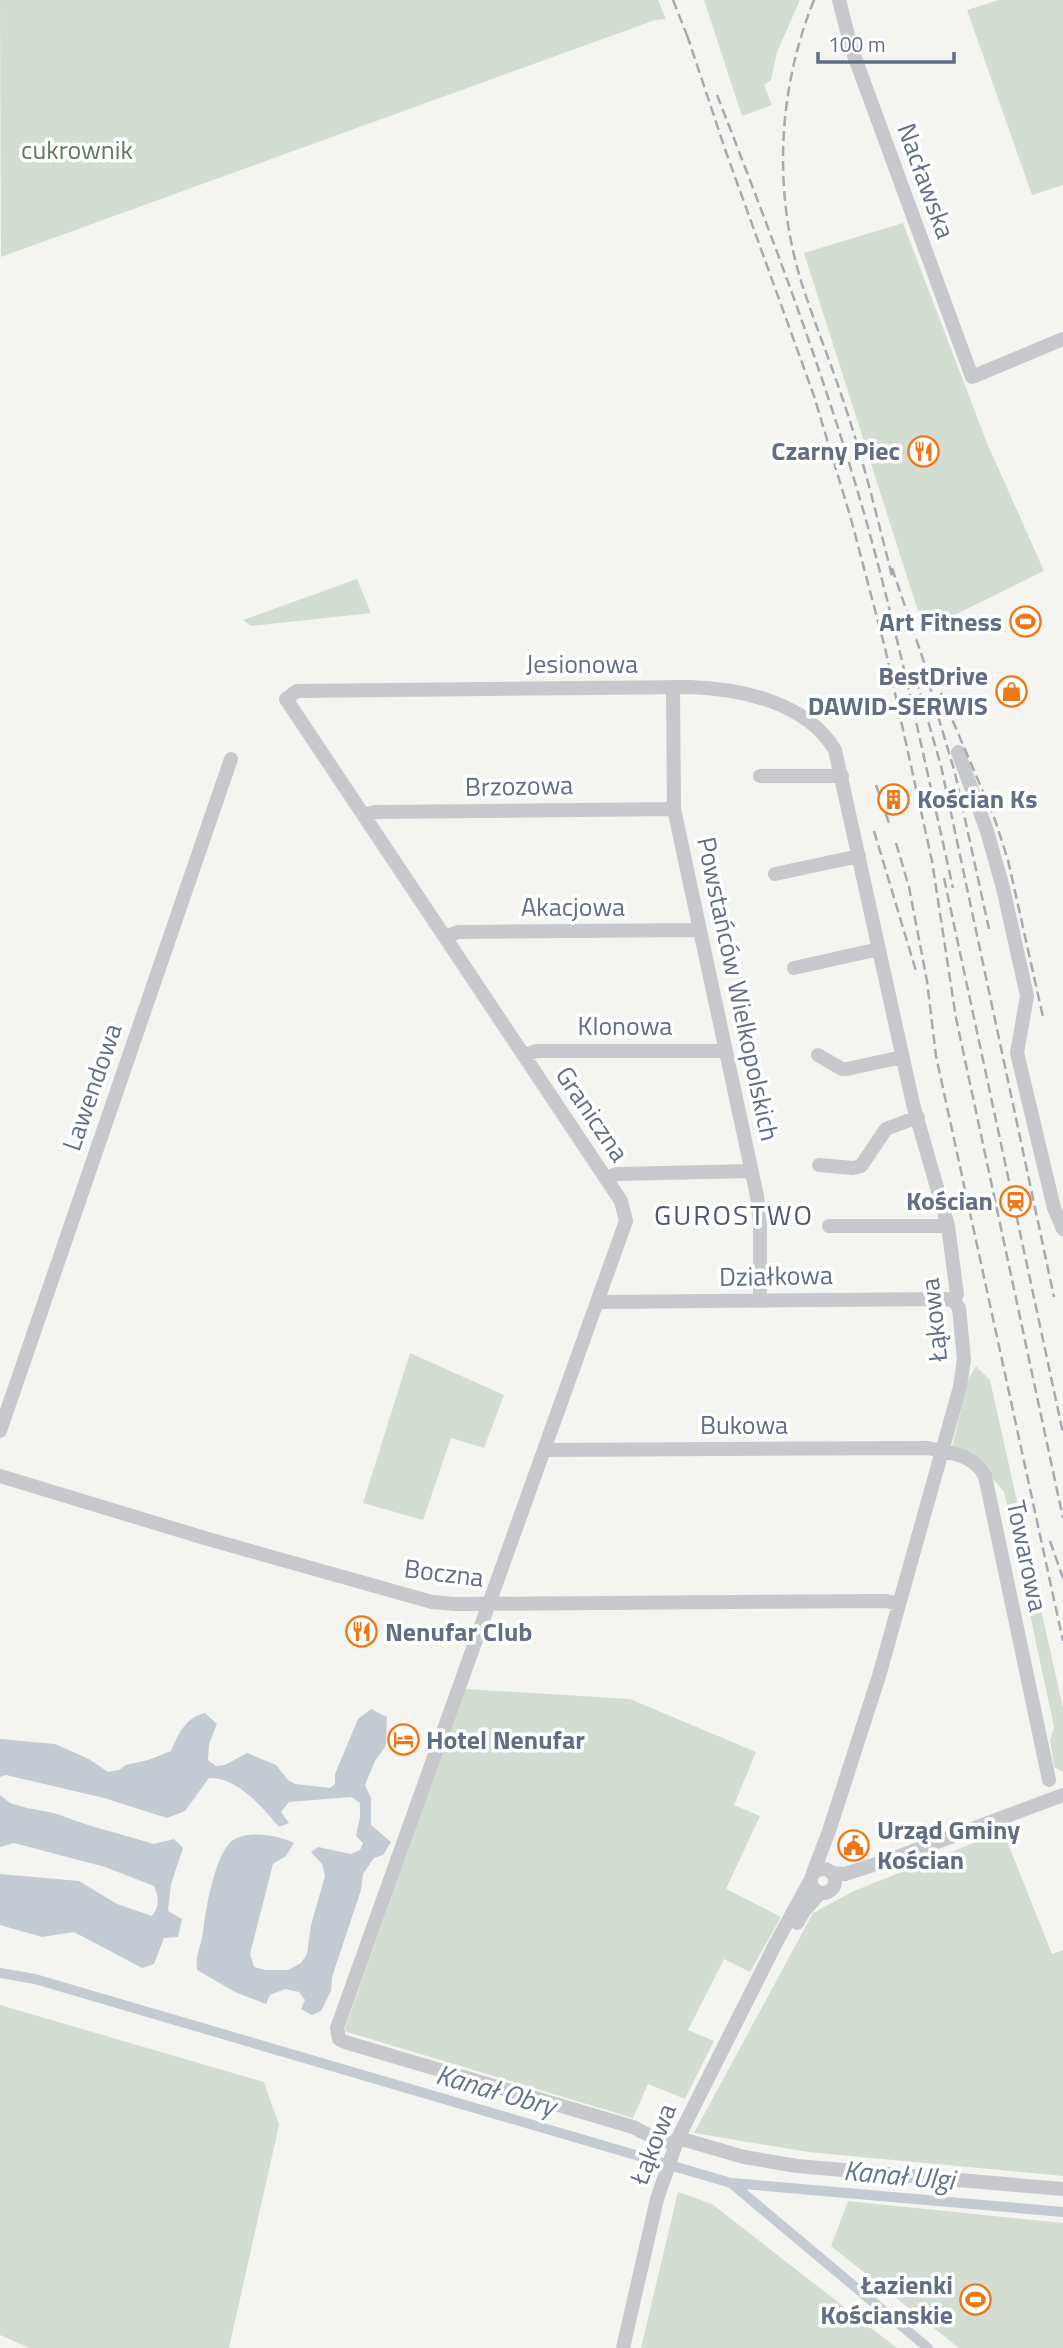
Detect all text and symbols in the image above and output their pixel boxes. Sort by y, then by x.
scale bar [818,21,954,65]
text: 100 m [828,28,885,60]
street label: Nacławska [888,118,965,244]
park label: cukrownik [21,130,133,169]
place label: Czarny Piec [771,431,900,470]
restaurant icon: Czarny Piec [906,434,940,468]
place label: Art Fitness [879,602,1002,641]
sports icon: Art Fitness [1008,605,1042,639]
street label: Jesionowa [526,644,638,683]
place label: BestDrive DAWID-SERWIS [808,656,988,725]
shop icon: BestDrive DAWID-SERWIS [994,674,1028,708]
street label: Brzozowa [464,765,574,806]
place label: Kościan Ks [917,779,1037,818]
building icon: Kościan Ks [877,782,911,816]
street label: Powstańców Wielkopolskich [687,833,790,1144]
street label: Akacjowa [521,887,625,926]
street label: Klonowa [578,1006,672,1045]
street label: Lawendowa [52,1018,132,1156]
street label: Graniczna [546,1058,639,1169]
place label: Kościan [906,1181,993,1220]
station icon: Kościan [999,1184,1033,1218]
district label: GUROSTWO [654,1193,814,1236]
street label: Działkowa [719,1255,833,1296]
street label: Łąkowa [910,1276,957,1365]
street label: Bukowa [700,1405,788,1444]
street label: Towarowa [997,1497,1058,1615]
street label: Boczna [402,1548,486,1597]
place label: Nenufar Club [385,1612,533,1651]
restaurant icon: Nenufar Club [345,1615,379,1649]
place label: Hotel Nenufar [426,1720,585,1759]
hotel icon: Hotel Nenufar [386,1723,420,1757]
place label: Urząd Gminy Kościan [877,1810,1020,1879]
public building icon: Urząd Gminy Kościan [837,1828,871,1862]
water label: Kanał Obry [431,2052,564,2128]
street label: Łąkowa [619,2098,686,2191]
water label: Kanał Ulgi [842,2148,960,2201]
place label: Łazienki Kościanskie [820,2265,953,2334]
sports icon: Łazienki Kościanskie [959,2283,993,2317]

